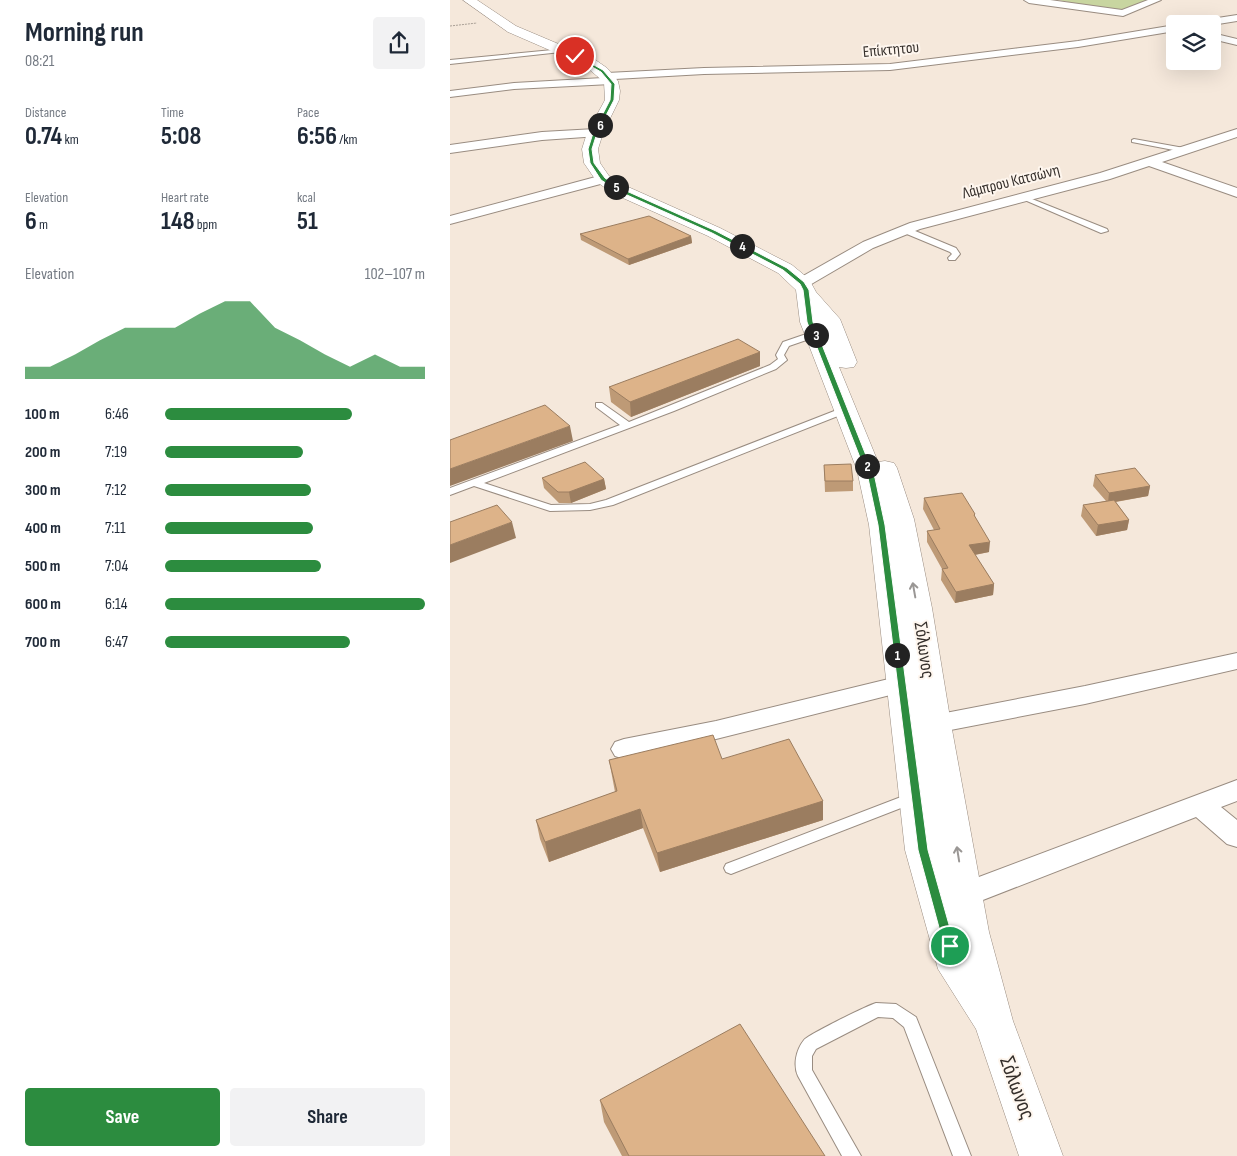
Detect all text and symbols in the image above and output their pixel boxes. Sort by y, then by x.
map controls [1166,15,1221,70]
button: layers [1166,15,1221,70]
text: Morning run [25,16,144,49]
button: share [373,17,425,69]
pin [554,35,596,77]
street label: Επίκτητου [862,38,920,62]
icon: check [561,42,589,70]
text: 08:21 [25,52,54,71]
text: Distance [25,104,66,121]
text: Time [161,104,184,121]
text: Pace [297,104,319,121]
pin: 6 [588,112,612,138]
text: 6 [597,117,604,134]
text: 0.74 [25,121,62,152]
text: 5:08 [161,121,201,152]
text: 6:56 [297,121,337,152]
text: km [62,131,79,148]
text: /km [337,131,358,148]
street label: Λάμπρου Κατσώνη [959,161,1062,204]
pin: 5 [604,174,628,200]
text: 5 [613,179,620,196]
text: Elevation [25,189,68,206]
text: Heart rate [161,189,209,206]
text: kcal [297,189,316,206]
text: 6 [25,206,37,237]
text: 148 [161,206,194,237]
text: 51 [297,206,318,237]
text: m [37,216,48,233]
text: bpm [194,216,217,233]
pin: 4 [730,234,754,258]
text: 4 [739,238,746,255]
text: Elevation [25,265,74,284]
text: 102–107 m [365,265,425,284]
pin: 3 [804,322,828,348]
text: 3 [813,327,820,344]
text: 100 m [25,405,60,424]
text: 6:46 [105,405,129,424]
text: 200 m [25,443,60,462]
text: 7:19 [105,443,127,462]
pin: 2 [854,454,880,478]
text: 2 [864,458,871,475]
text: 300 m [25,481,61,500]
text: 7:12 [105,481,127,500]
text: 400 m [25,519,61,538]
text: 7:11 [105,519,126,538]
text: 500 m [25,557,60,576]
text: 7:04 [105,557,128,576]
one-way arrow [909,582,919,598]
text: 600 m [25,595,61,614]
text: 6:14 [105,595,127,614]
street label: Σόλωνος [909,620,939,680]
text: 700 m [25,633,60,652]
text: 6:47 [105,633,128,652]
pin: 1 [884,642,910,668]
text: 1 [895,647,900,664]
one-way arrow [952,846,962,862]
pin [929,925,971,967]
icon: arrive [936,932,964,960]
street label: Σόλωνος [993,1053,1041,1123]
button: Save [25,1088,220,1146]
button: Share [230,1088,425,1146]

